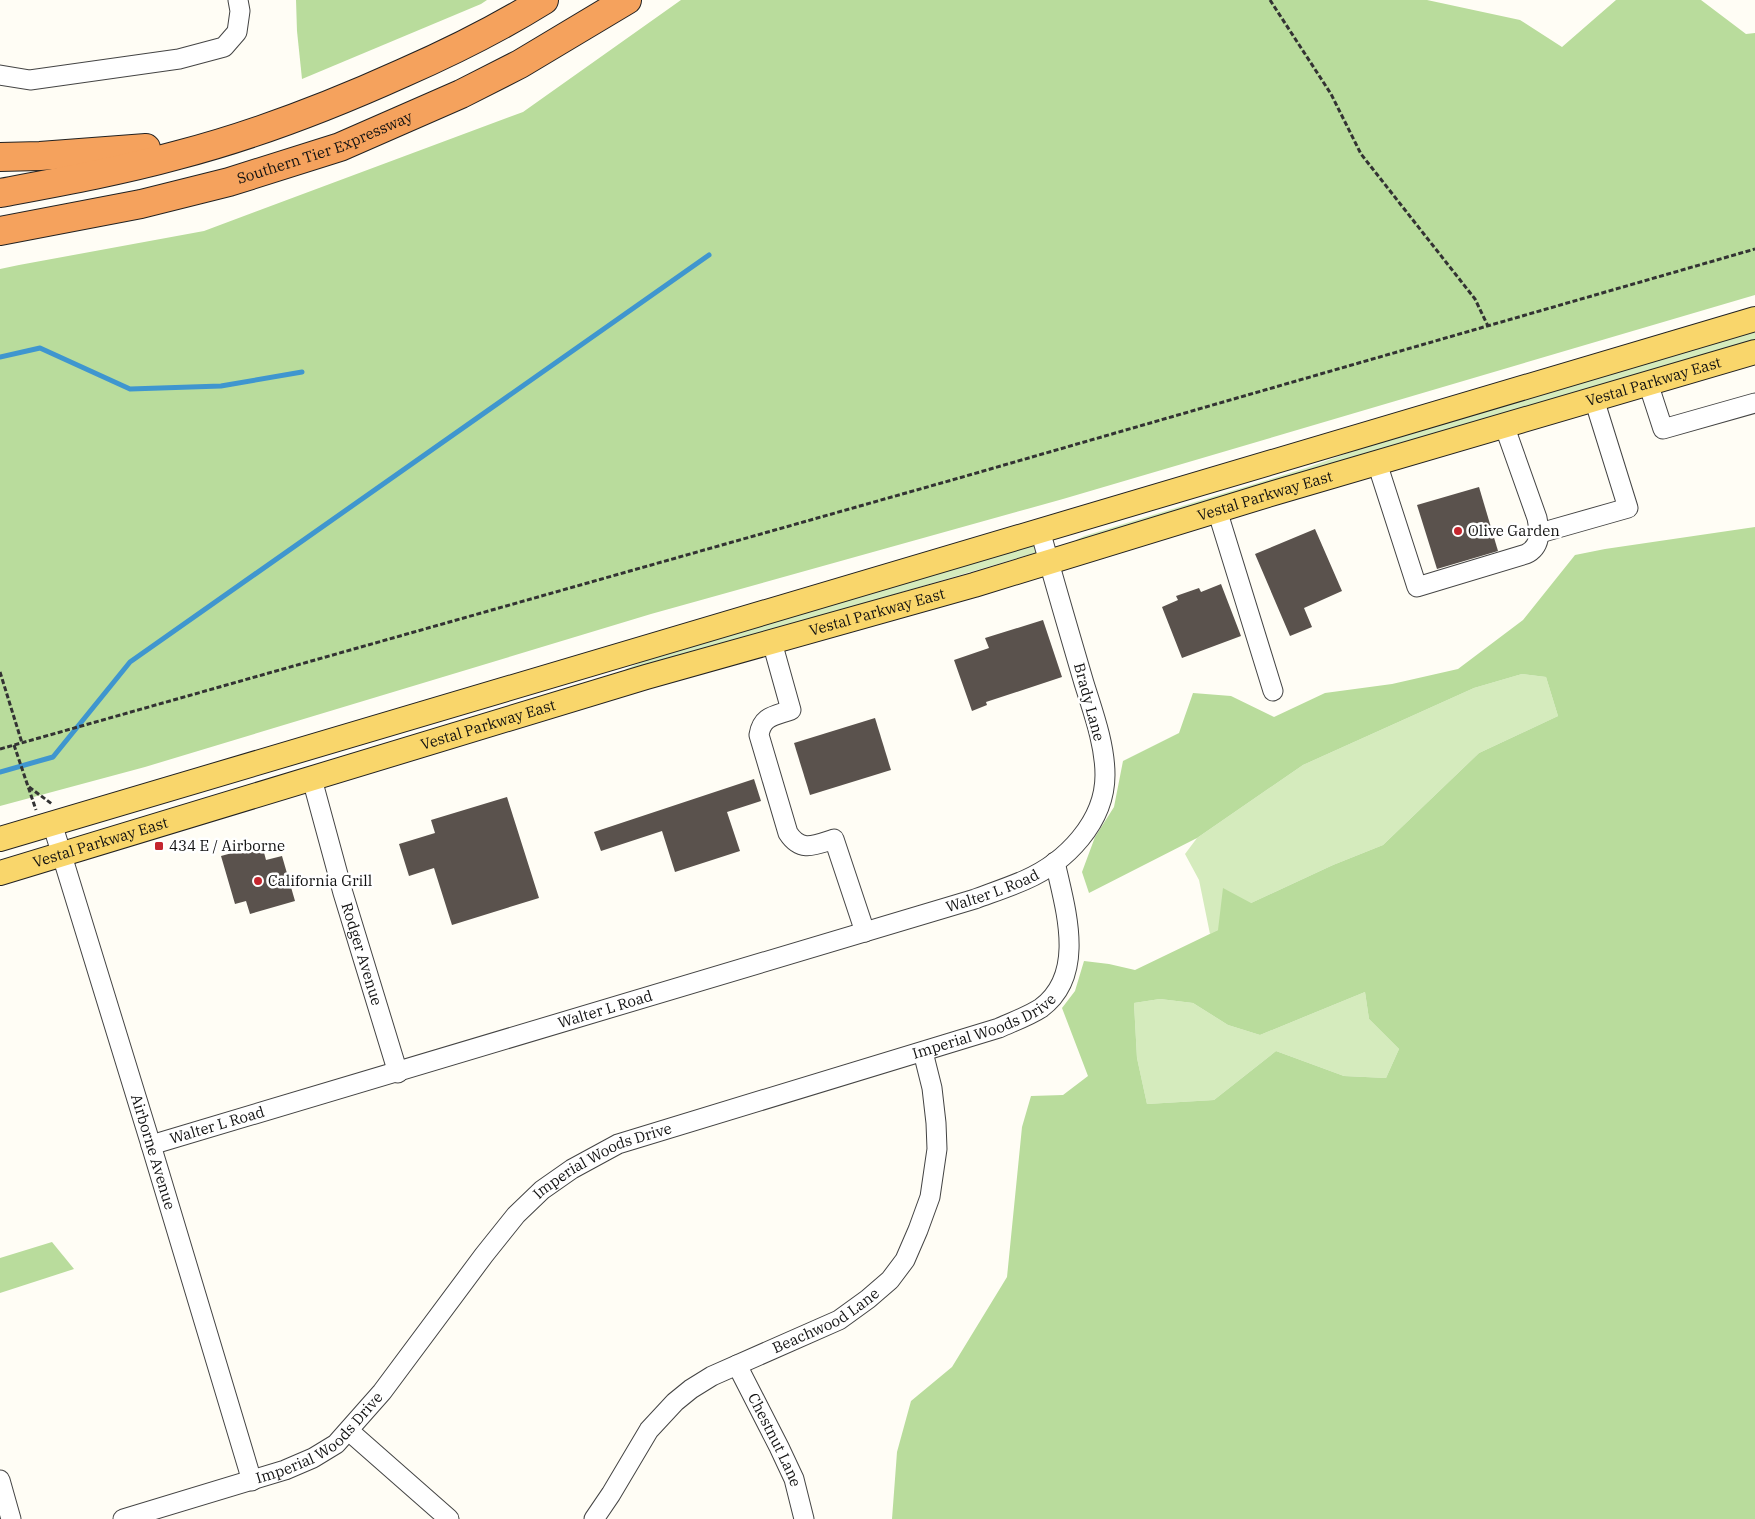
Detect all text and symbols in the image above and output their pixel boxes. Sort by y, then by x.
street label: Southern Tier Expressway [234,106,415,188]
street label: Vestal Parkway East [1583,352,1723,410]
street label: Vestal Parkway East [1195,466,1335,525]
place label: Olive Garden [1468,521,1560,540]
marker: Olive Garden [1452,525,1464,537]
street label: Vestal Parkway East [807,584,947,640]
street label: Brady Lane [1070,661,1109,743]
street label: Vestal Parkway East [418,695,558,754]
street label: Vestal Parkway East [31,813,170,871]
place label: 434 E / Airborne [169,836,285,855]
marker: 434 E / Airborne [153,840,165,852]
street label: Walter L Road [943,865,1042,916]
place label: California Grill [268,871,372,890]
marker: California Grill [252,875,264,887]
street label: Rodger Avenue [337,900,387,1008]
street label: Walter L Road [555,986,655,1032]
street label: Imperial Woods Drive [910,990,1060,1063]
street label: Airborne Avenue [127,1092,180,1212]
street label: Walter L Road [167,1102,267,1148]
street label: Imperial Woods Drive [529,1118,674,1203]
street label: Beachwood Lane [769,1284,883,1357]
street label: Imperial Woods Drive [253,1388,387,1487]
street label: Chestnut Lane [744,1390,806,1489]

